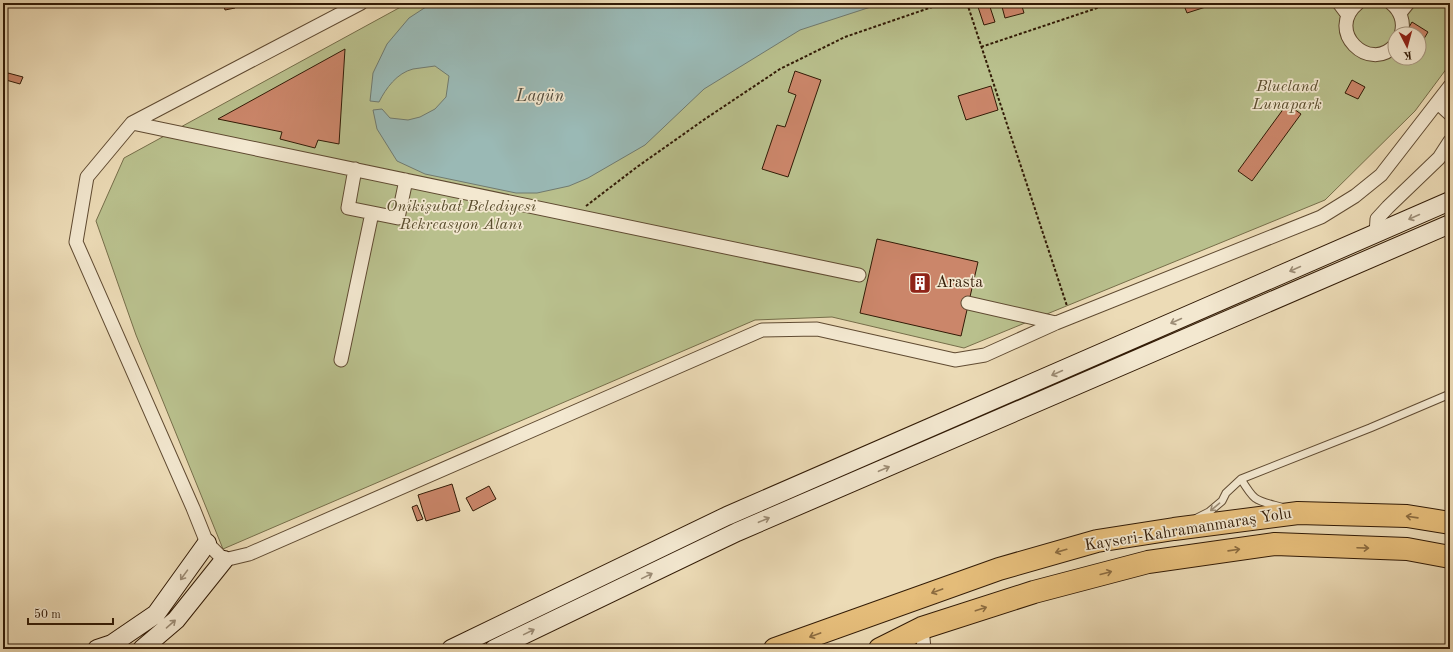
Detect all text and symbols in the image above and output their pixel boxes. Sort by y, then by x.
north arrow [1387,26,1427,66]
text: K [1403,49,1413,60]
park label: Blueland Lunapark [1251,79,1322,113]
water label: Lagün [515,88,564,105]
park label: Onikişubat Belediyesi Rekreasyon Alanı [386,199,537,233]
one-way arrow [1409,214,1421,221]
one-way arrow [1290,266,1302,273]
building icon: Arasta [907,270,933,296]
place label: Arasta [936,275,983,291]
one-way arrow [1170,318,1182,325]
one-way arrow [1051,370,1063,377]
one-way arrow [877,465,889,472]
one-way arrow [1210,502,1221,511]
street label: Kayseri-Kahramanmaraş Yolu [1083,506,1293,554]
one-way arrow [1405,513,1418,521]
one-way arrow [758,516,770,524]
one-way arrow [1356,544,1369,551]
one-way arrow [1227,546,1240,554]
one-way arrow [1055,548,1068,555]
one-way arrow [180,569,188,580]
one-way arrow [1099,569,1112,576]
one-way arrow [640,572,652,579]
one-way arrow [931,588,944,595]
scale bar [28,600,113,626]
one-way arrow [974,605,987,612]
text: 50 m [34,608,61,621]
one-way arrow [166,619,177,628]
one-way arrow [523,628,535,635]
one-way arrow [809,631,821,639]

